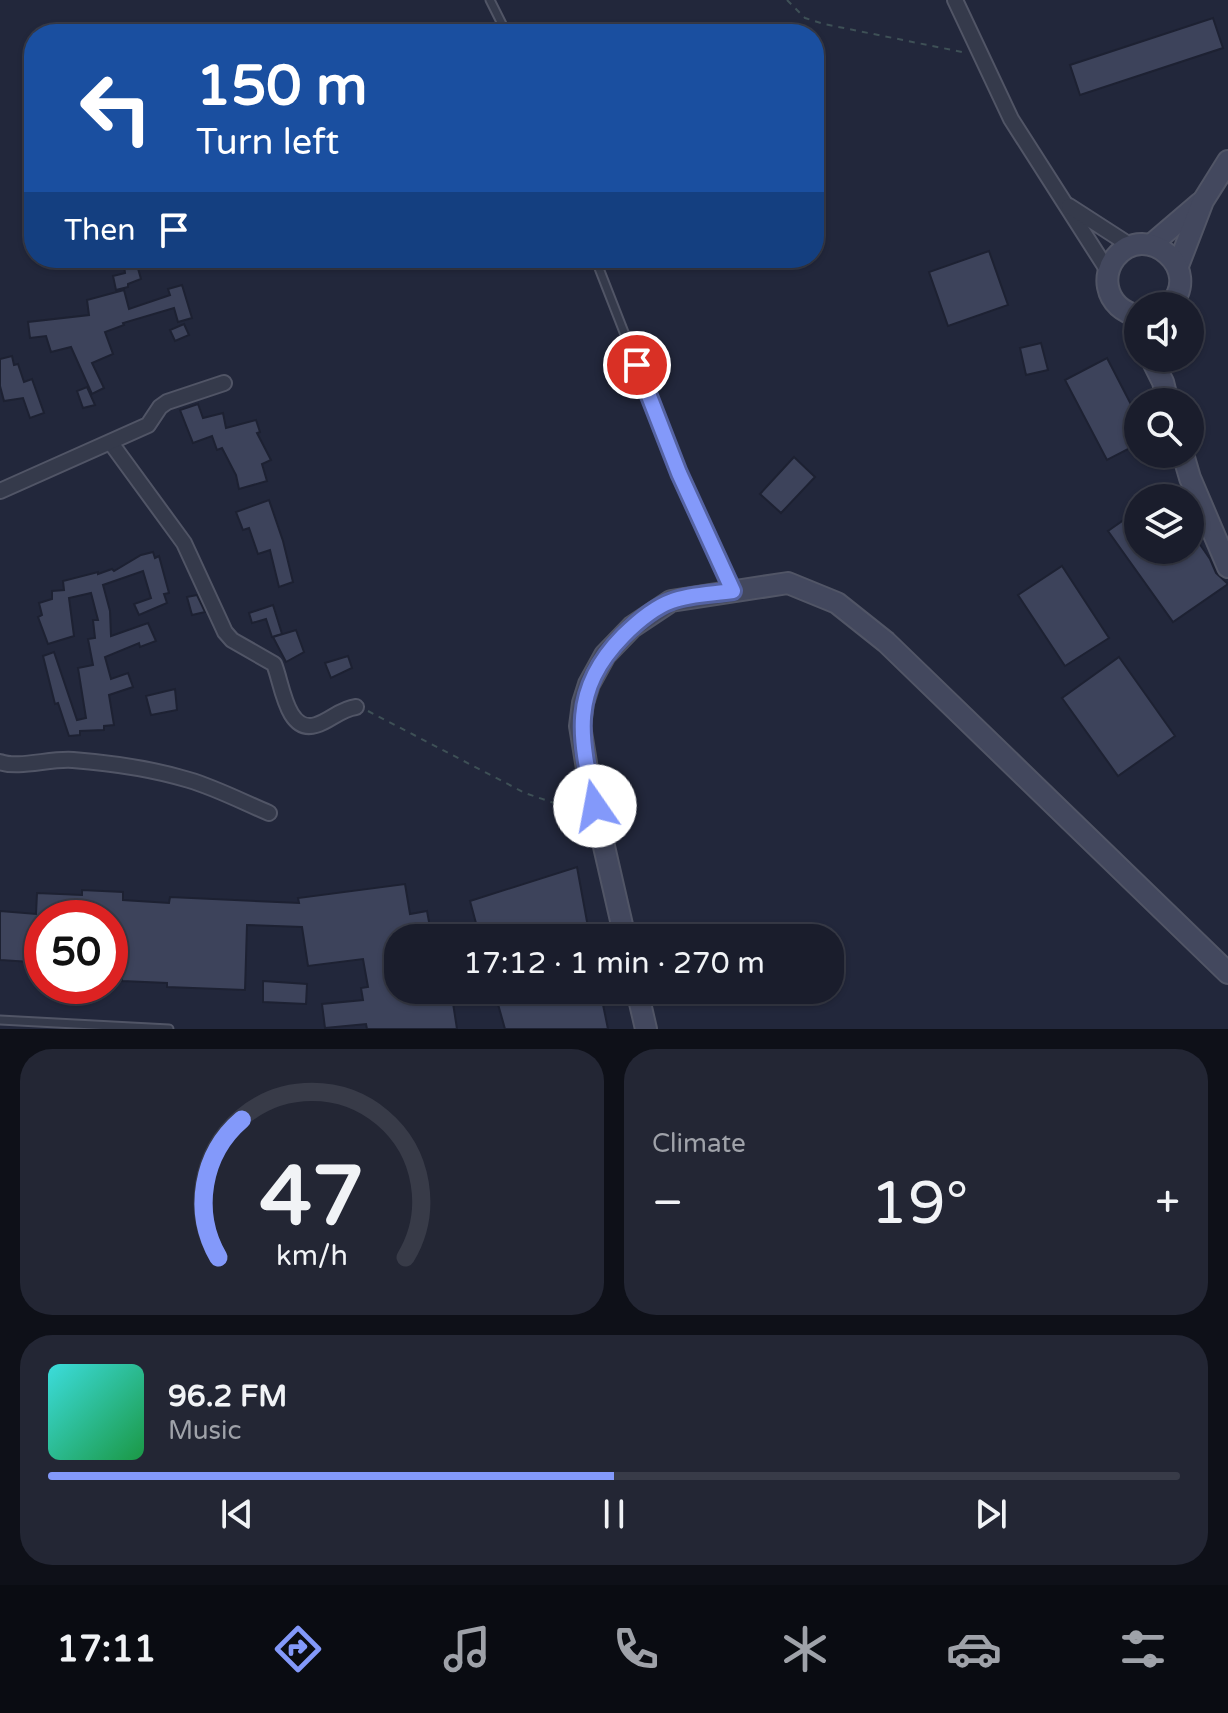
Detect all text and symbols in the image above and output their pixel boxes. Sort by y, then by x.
text: 150 m [196,53,367,120]
icon: left [64,56,168,160]
text: Turn left [196,121,339,164]
icon: arrive [152,208,196,252]
text: Then [64,212,136,249]
map controls [1124,292,1204,564]
button: sound [1124,292,1204,372]
pin [603,331,671,399]
icon: arrive [615,343,659,387]
button: search [1124,388,1204,468]
button: layers [1124,484,1204,564]
position arrow [553,764,637,848]
speed limit sign: 50 [24,900,128,1004]
text: 17:12 · 1 min · 270 m [463,945,765,982]
text: Climate [652,1128,746,1159]
text: 47 [260,1148,364,1248]
text: 19° [870,1168,968,1240]
text: − [652,1177,683,1230]
text: + [1155,1177,1180,1230]
text: km/h [276,1239,348,1273]
text: 96.2 FM [168,1378,287,1415]
text: Music [168,1415,241,1446]
icon: previous [215,1492,259,1536]
icon: pause [592,1492,636,1536]
icon: next [969,1492,1013,1536]
icon: directions [270,1621,326,1677]
icon: music [439,1621,495,1677]
icon: phone [608,1621,664,1677]
icon: climate [777,1621,833,1677]
icon: car [946,1621,1002,1677]
icon: filters [1115,1621,1171,1677]
text: 17:11 [57,1628,156,1671]

